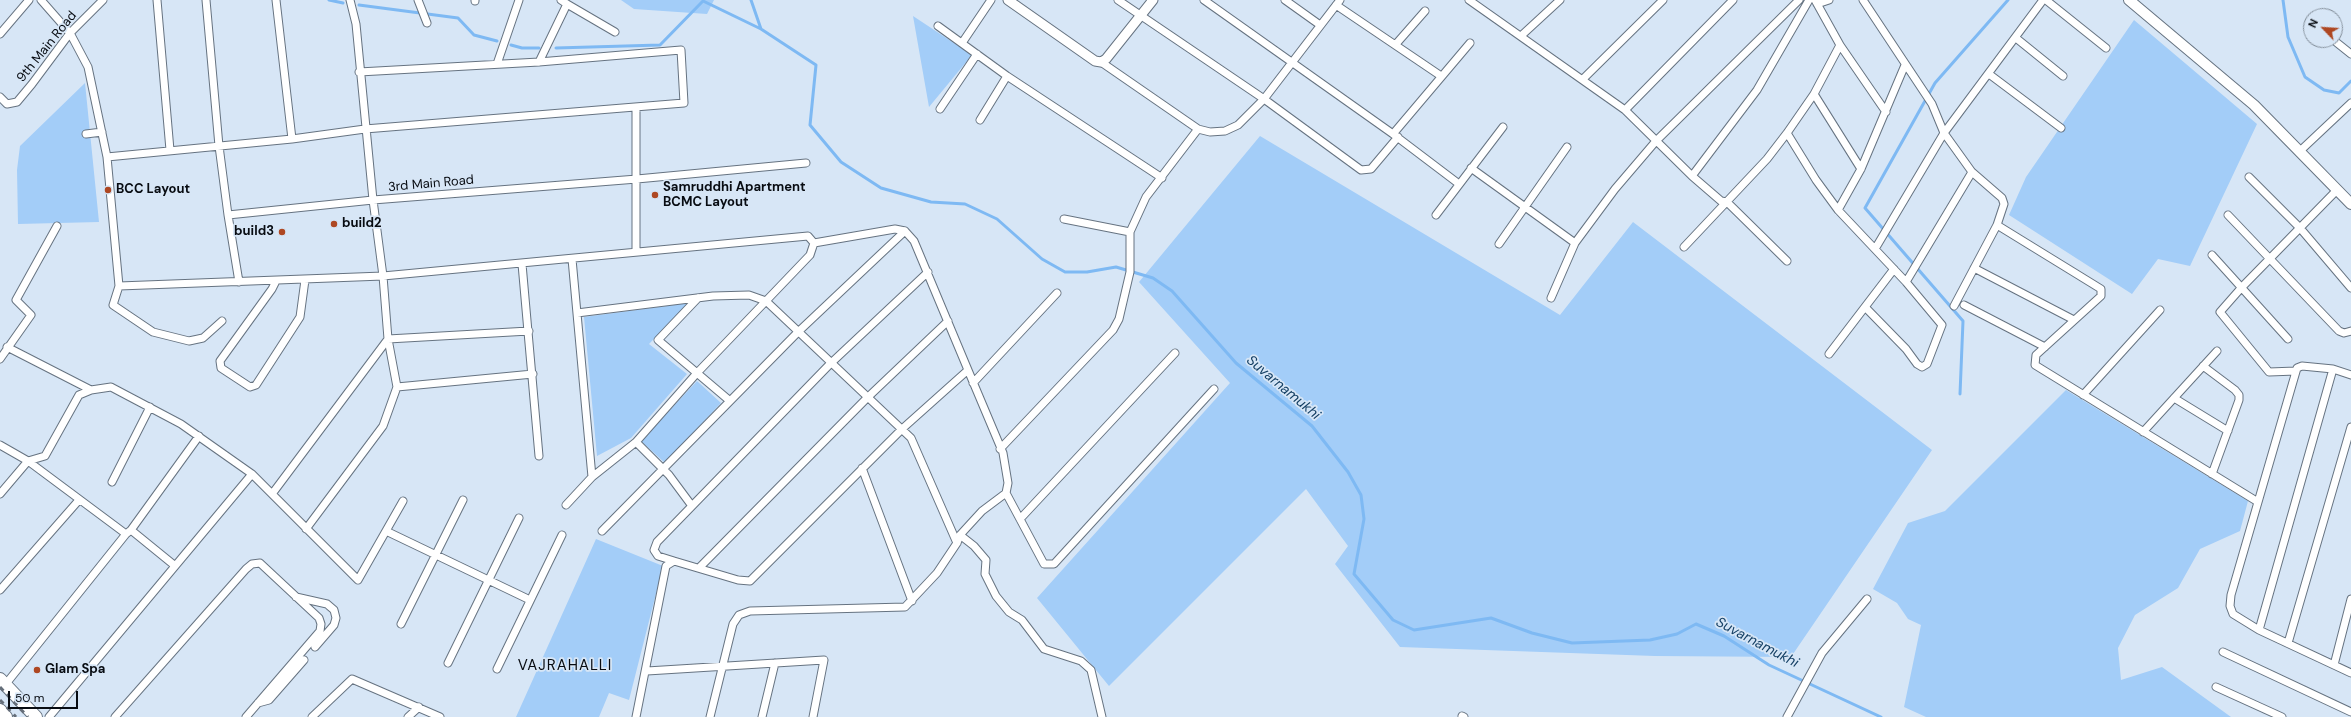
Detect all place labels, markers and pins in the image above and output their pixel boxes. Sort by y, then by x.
place label: Samruddhi Apartment BCMC Layout [663,180,806,211]
place label: BCC Layout [116,182,190,198]
marker: BCC Layout [103,185,113,195]
marker: Samruddhi Apartment BCMC Layout [650,190,660,200]
place label: build2 [342,216,382,232]
marker: build2 [329,219,339,229]
place label: build3 [234,224,274,240]
marker: build3 [277,227,287,237]
place label: Glam Spa [45,662,105,678]
marker: Glam Spa [32,665,42,675]

